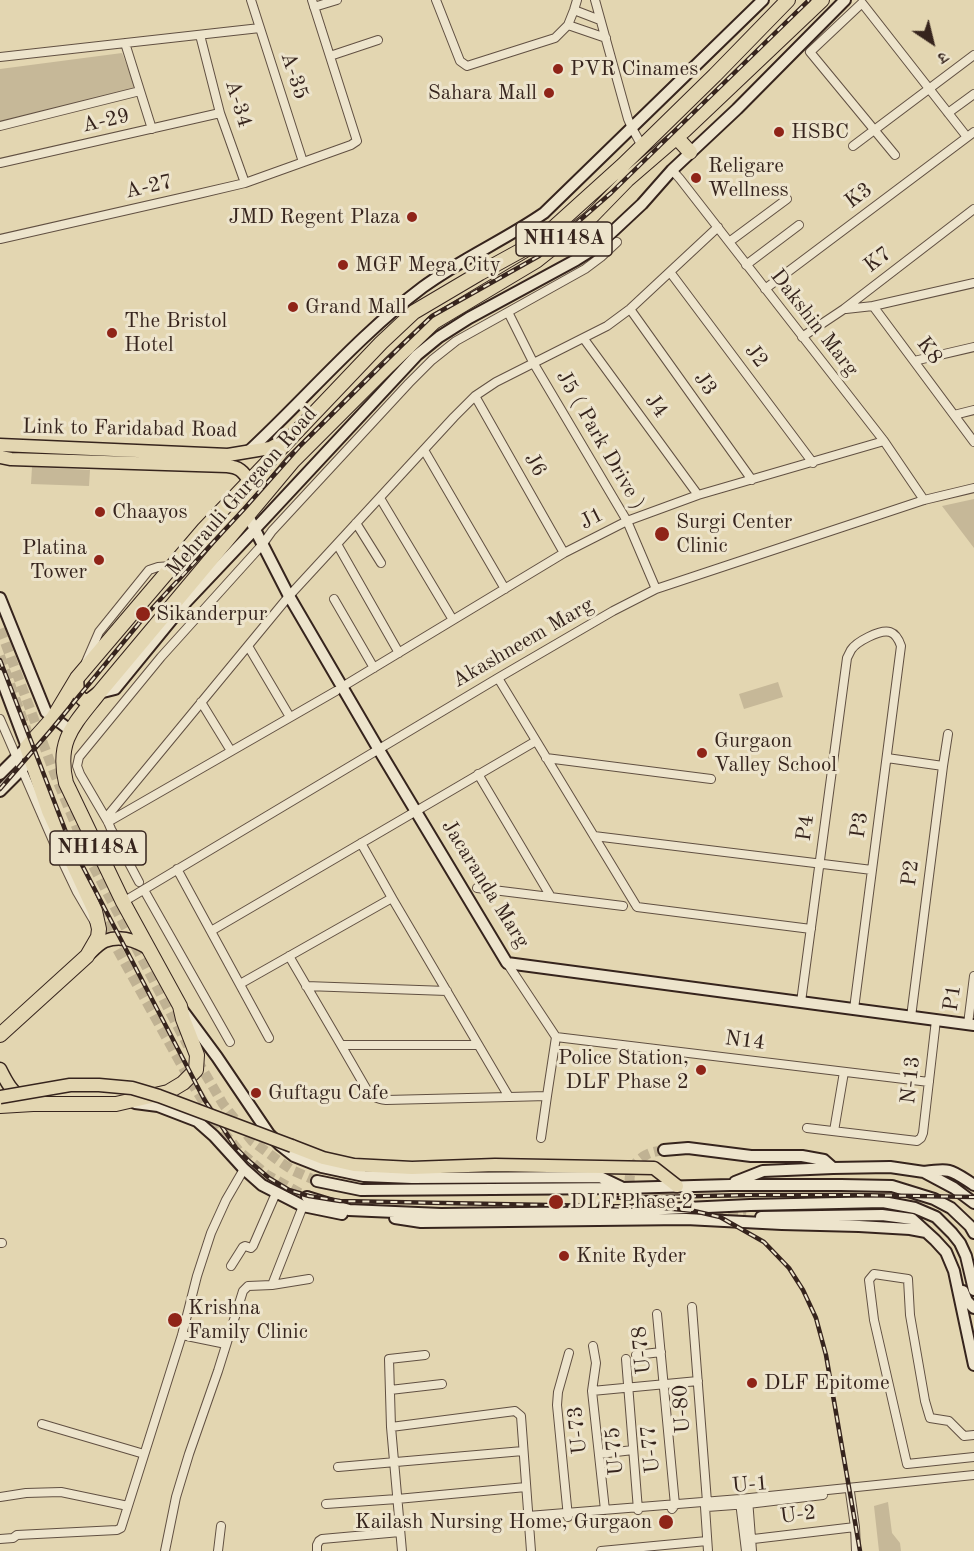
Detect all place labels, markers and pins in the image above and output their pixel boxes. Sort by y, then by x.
place label: PVR Cinames [570,56,698,82]
marker: PVR Cinames [551,62,565,76]
place label: Sahara Mall [428,80,537,106]
marker: Sahara Mall [542,86,556,100]
place label: HSBC [791,119,849,145]
marker: HSBC [772,125,786,139]
place label: Religare Wellness [708,153,789,203]
marker: Religare Wellness [689,171,703,185]
place label: JMD Regent Plaza [229,204,400,230]
marker: JMD Regent Plaza [405,210,419,224]
place label: MGF Mega City [355,252,501,278]
marker: MGF Mega City [336,258,350,272]
place label: Grand Mall [305,294,407,320]
marker: Grand Mall [286,300,300,314]
place label: The Bristol Hotel [124,308,227,358]
marker: The Bristol Hotel [105,326,119,340]
place label: Chaayos [112,499,188,525]
marker: Chaayos [93,505,107,519]
place label: Surgi Center Clinic [676,509,792,559]
marker: Surgi Center Clinic [653,525,671,543]
place label: Platina Tower [22,535,87,585]
marker: Platina Tower [92,553,106,567]
place label: Sikanderpur [156,601,267,627]
marker: Sikanderpur [134,605,152,623]
place label: Gurgaon Valley School [714,728,837,778]
marker: Gurgaon Valley School [695,746,709,760]
place label: Police Station, DLF Phase 2 [558,1045,689,1095]
marker: Police Station, DLF Phase 2 [694,1063,708,1077]
place label: Guftagu Cafe [268,1080,388,1106]
marker: Guftagu Cafe [249,1086,263,1100]
place label: DLF Phase 2 [570,1189,693,1215]
marker: DLF Phase 2 [547,1193,565,1211]
place label: Knite Ryder [576,1243,686,1269]
marker: Knite Ryder [557,1249,571,1263]
place label: Krishna Family Clinic [188,1295,308,1345]
marker: Krishna Family Clinic [166,1311,184,1329]
place label: DLF Epitome [764,1370,890,1396]
marker: DLF Epitome [745,1376,759,1390]
place label: Kailash Nursing Home, Gurgaon [355,1509,652,1535]
marker: Kailash Nursing Home, Gurgaon [657,1513,675,1531]

